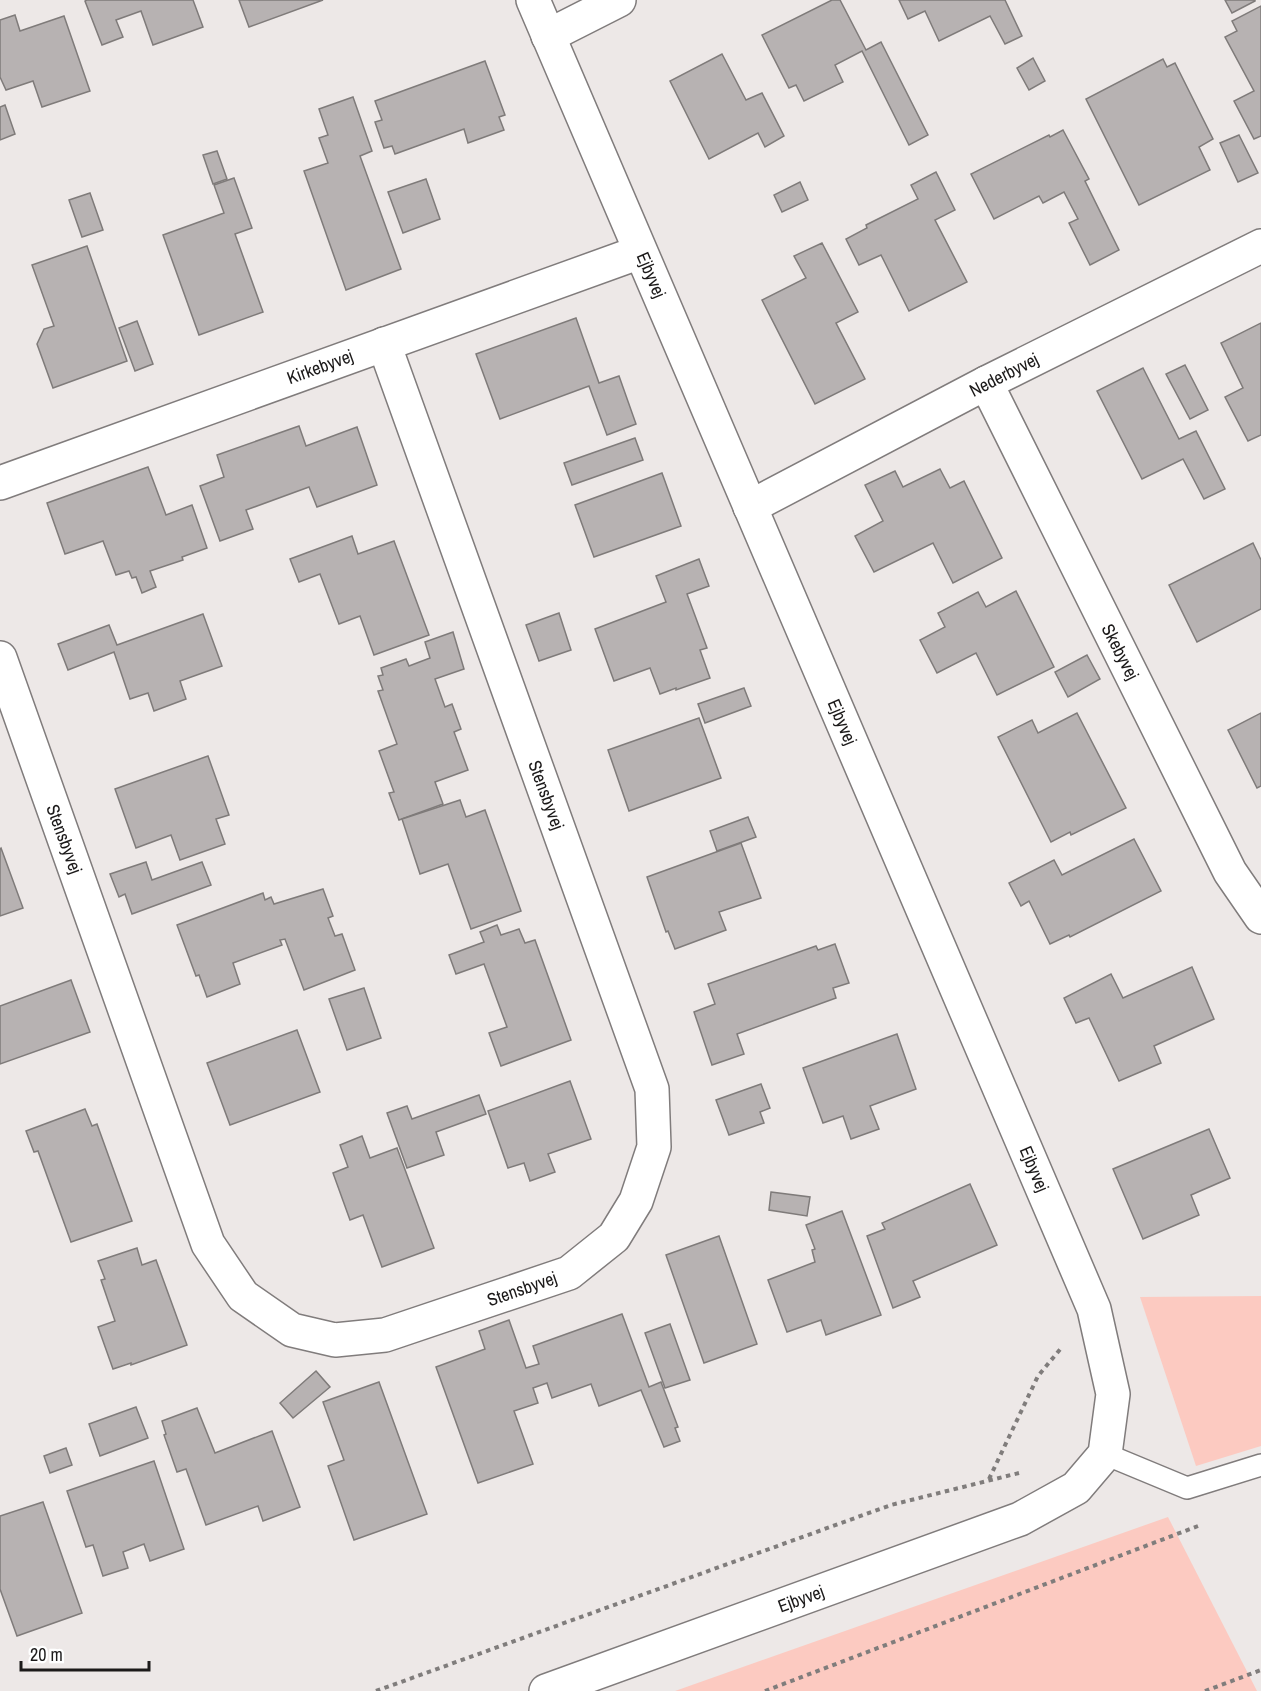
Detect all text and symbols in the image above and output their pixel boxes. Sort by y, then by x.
street label: Ejbyvej [631,248,672,302]
street label: Kirkebyvej [283,343,356,390]
street label: Nederbyvej [965,346,1043,403]
street label: Skebyvej [1096,619,1145,684]
street label: Ejbyvej [822,695,863,749]
street label: Stensbyvej [522,757,571,833]
street label: Stensbyvej [40,801,89,877]
street label: Ejbyvej [1014,1142,1055,1196]
street label: Stensbyvej [484,1265,560,1312]
street label: Ejbyvej [774,1579,827,1618]
scale bar [21,1634,148,1672]
text: 20 m [30,1642,63,1667]

